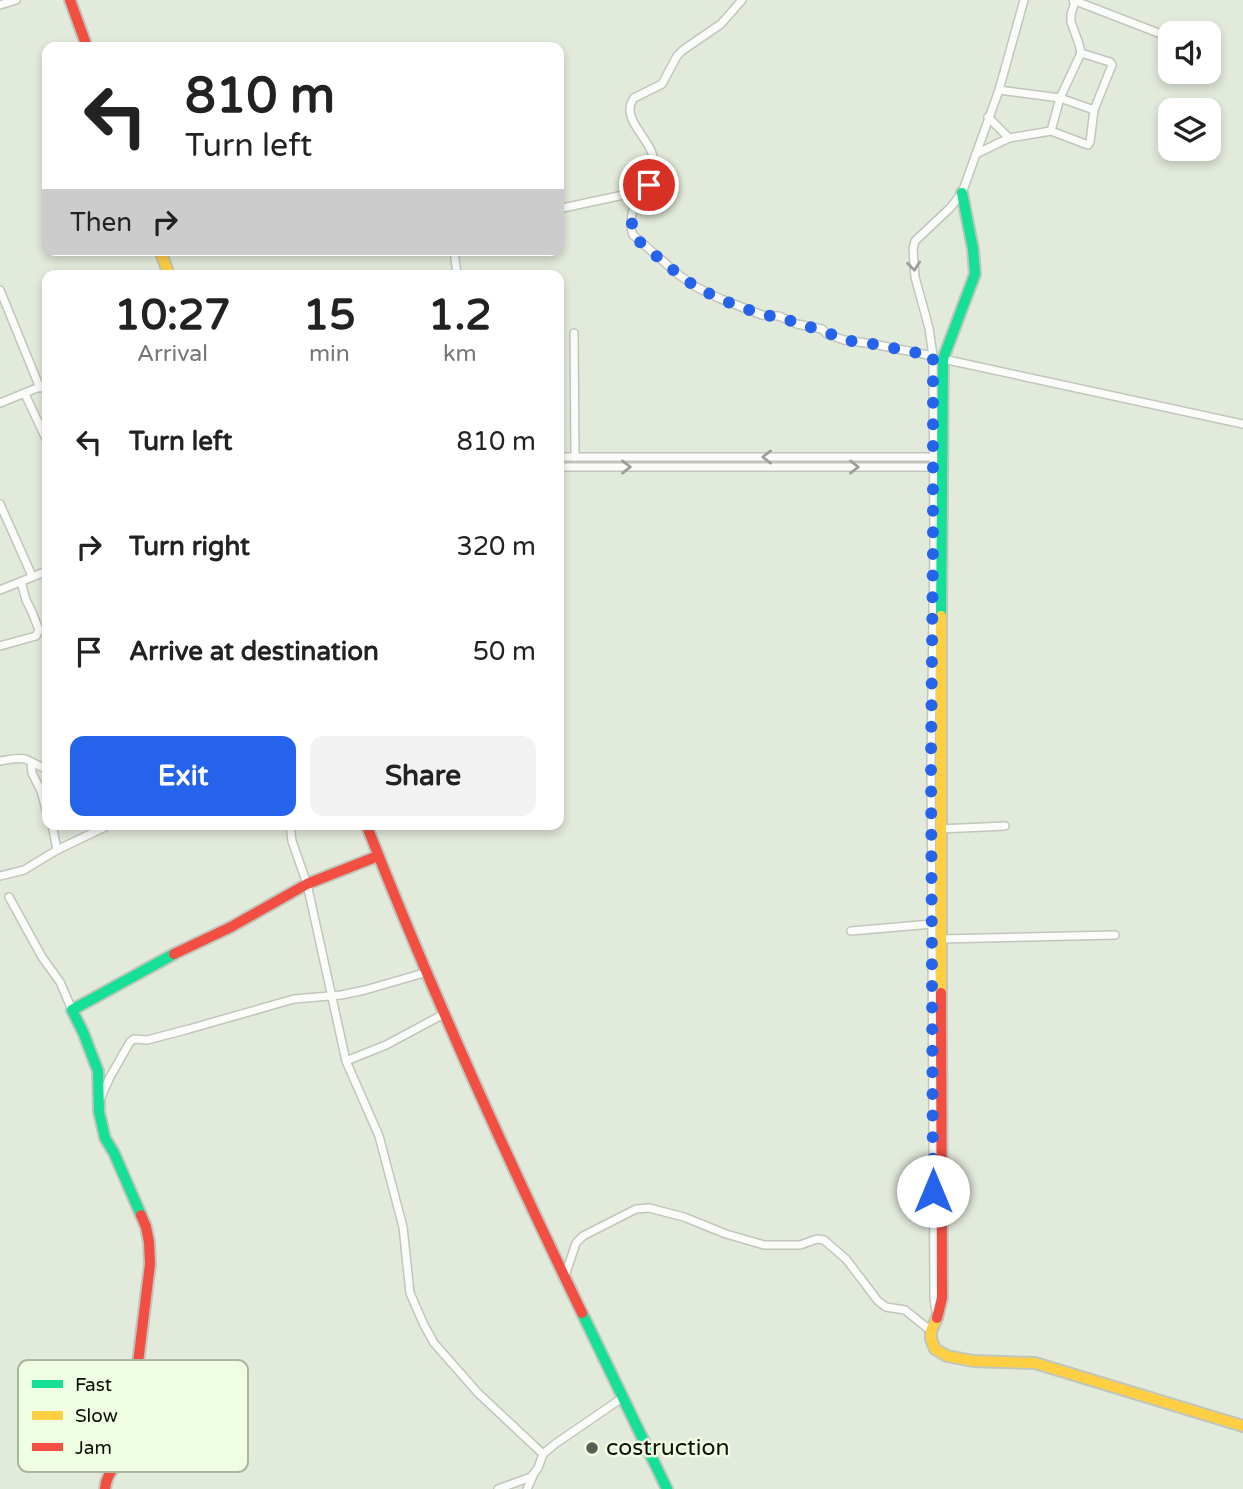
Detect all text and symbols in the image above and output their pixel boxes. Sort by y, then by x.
map controls [1158,21,1221,161]
button: sound [1158,21,1221,84]
text: 810 m [185,67,335,126]
icon: left [70,70,161,161]
button: layers [1158,98,1221,161]
text: Turn left [185,127,312,165]
pin [619,155,679,215]
icon: arrive [630,166,668,204]
icon: right [146,203,184,241]
text: Then [70,207,132,238]
one-way arrow [906,260,921,271]
text: 10:27 [114,290,231,341]
text: 15 [303,290,356,341]
text: 1.2 [428,290,492,341]
text: Arrival [137,340,208,368]
text: min [309,340,350,368]
text: km [443,340,477,368]
icon: left [70,423,108,461]
text: Turn left [129,426,232,457]
text: 810 m [456,426,536,457]
one-way arrow [761,449,772,465]
one-way arrow [622,459,632,475]
one-way arrow [849,459,860,475]
icon: right [70,528,108,566]
text: Turn right [129,531,250,562]
text: 320 m [456,531,536,562]
icon: arrive [70,633,108,671]
text: Arrive at destination [129,636,379,667]
text: 50 m [473,636,536,667]
button: Exit [70,736,296,816]
button: Share [310,736,536,816]
position arrow [896,1154,970,1228]
legend [18,1360,248,1472]
text: Fast [75,1374,112,1396]
text: Slow [75,1405,118,1427]
place label: costruction [606,1434,729,1462]
text: Jam [75,1437,112,1459]
marker: costruction [584,1440,600,1456]

